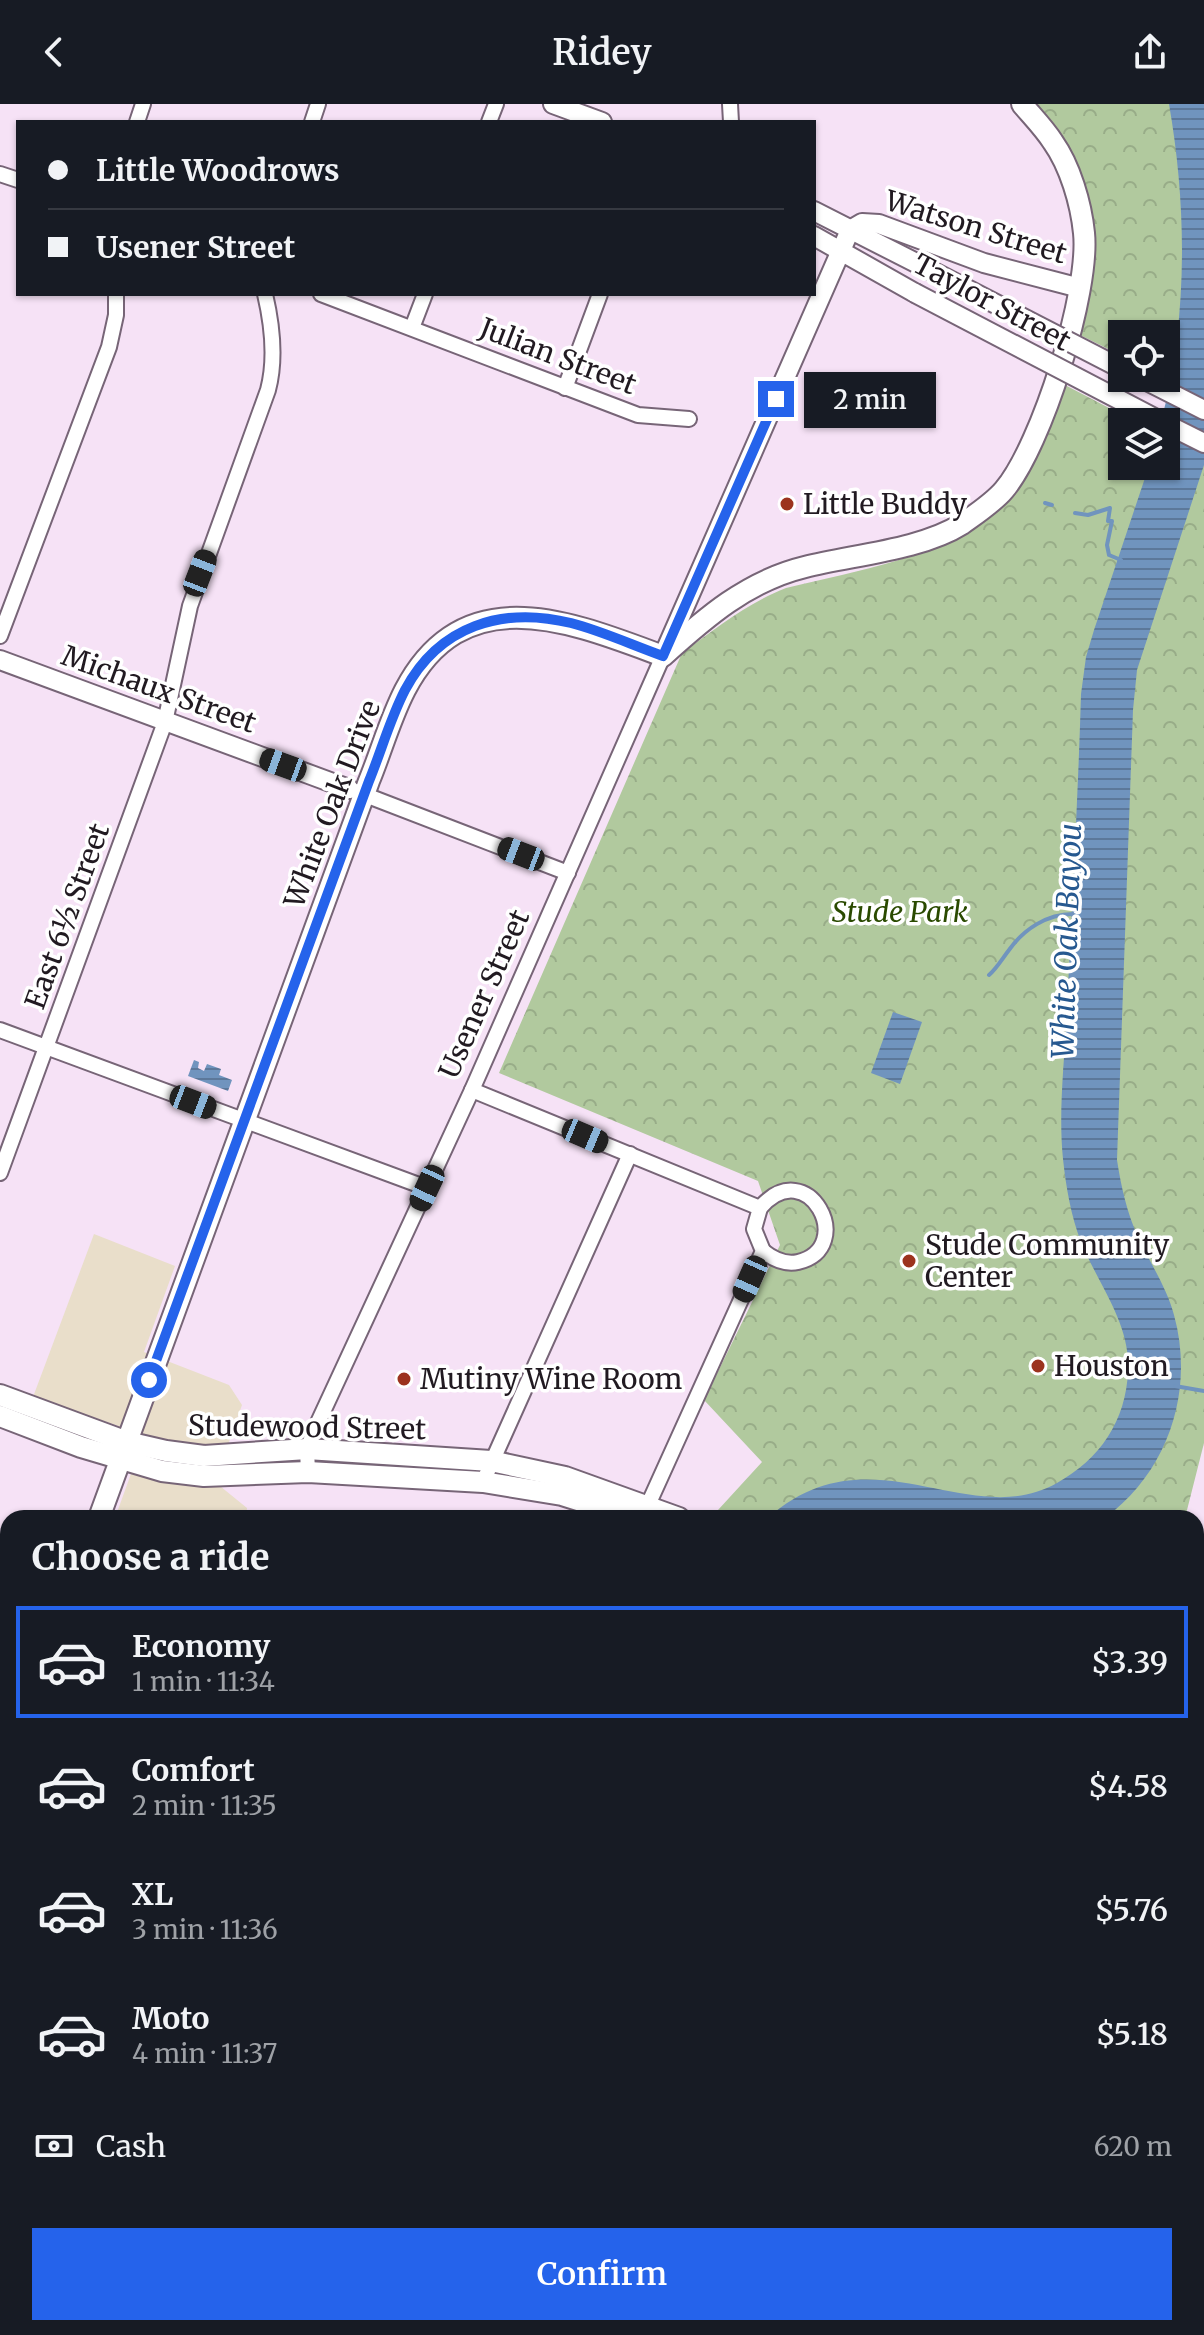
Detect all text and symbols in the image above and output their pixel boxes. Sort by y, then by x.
icon: back [32,30,76,74]
text: Ridey [552,30,652,75]
icon: share [1128,30,1172,74]
text: Little Woodrows [96,151,340,189]
street label: Watson Street [880,182,1071,272]
text: Usener Street [96,228,295,266]
street label: Taylor Street [907,245,1077,359]
street label: Julian Street [474,309,641,402]
map controls [1108,320,1180,480]
button: locate [1108,320,1180,392]
callout: 2 min [804,371,936,427]
route end [758,381,794,417]
text: 2 min [833,383,907,416]
button: layers [1108,408,1180,480]
place label: Little Buddy [803,486,968,522]
marker: Little Buddy [778,495,796,513]
car [180,546,220,600]
street label: Michaux Street [57,637,261,741]
street label: White Oak Drive [275,695,388,914]
car [256,746,310,784]
street label: East 6½ Street [17,818,117,1014]
water label: White Oak Bayou [1043,823,1089,1059]
car [494,834,548,874]
park label: Stude Park [832,894,968,930]
street label: Usener Street [431,904,537,1084]
car [166,1082,220,1122]
car [558,1116,612,1156]
car [406,1161,448,1215]
place label: Stude Community Center [925,1227,1170,1295]
car [729,1252,771,1306]
marker: Stude Community Center [900,1252,918,1270]
place label: Houston [1054,1348,1169,1384]
marker: Houston [1029,1357,1047,1375]
place label: Mutiny Wine Room [420,1361,683,1397]
route start [131,1362,167,1398]
marker: Mutiny Wine Room [395,1370,413,1388]
street label: Studewood Street [188,1407,426,1447]
text: Choose a ride [32,1535,269,1580]
icon: car [36,1626,108,1698]
text: Economy [132,1627,270,1665]
text: $3.39 [1091,1643,1168,1681]
text: 1 min · 11:34 [132,1665,275,1698]
icon: car [36,1750,108,1822]
text: Comfort [132,1751,255,1789]
text: $4.58 [1088,1767,1168,1805]
text: 2 min · 11:35 [132,1789,277,1822]
icon: car [36,1874,108,1946]
text: XL [132,1875,173,1913]
text: $5.76 [1095,1891,1168,1929]
text: 3 min · 11:36 [132,1913,278,1946]
icon: car [36,1998,108,2070]
text: Moto [132,1999,210,2037]
text: $5.18 [1096,2015,1168,2053]
text: 4 min · 11:37 [132,2037,277,2070]
icon: cash [32,2124,76,2168]
text: Cash [96,2127,166,2165]
text: 620 m [1094,2130,1172,2163]
button: Confirm [32,2228,1172,2320]

